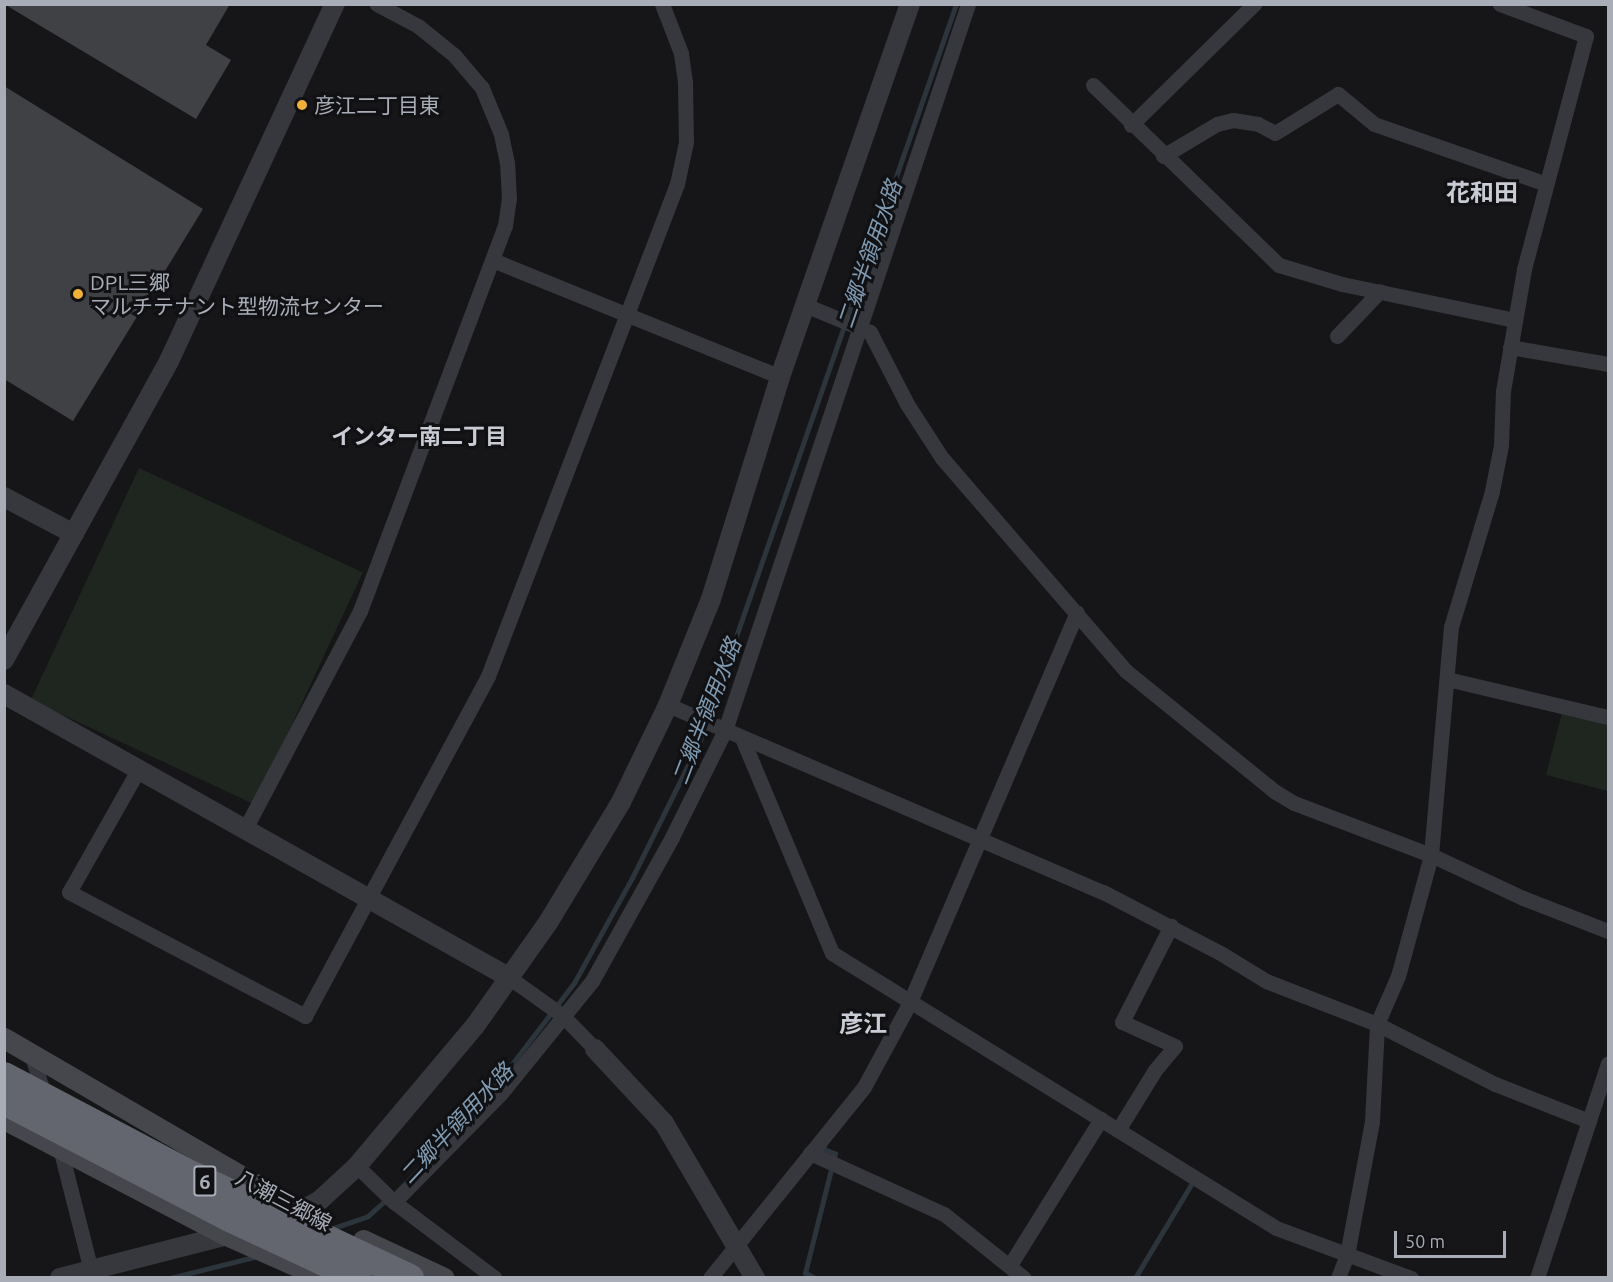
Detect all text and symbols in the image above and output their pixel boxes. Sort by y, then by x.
place label: 彦江二丁目東 [314,92,440,118]
marker: 彦江二丁目東 [295,98,309,112]
water label: 二郷半領用水路 [831,177,907,331]
district label: 花和田 [1446,179,1518,207]
place label: DPL三郷 マルチテナント型物流センター [90,269,384,319]
marker: DPL三郷 マルチテナント型物流センター [71,287,85,301]
district label: インター南二丁目 [331,423,507,449]
water label: 二郷半領用水路 [666,634,746,788]
district label: 彦江 [839,1010,887,1038]
water label: 二郷半領用水路 [394,1058,518,1188]
road number: 6 [193,1164,217,1198]
street label: 八潮三郷線 [232,1164,336,1236]
scale bar [1397,1219,1510,1257]
text: 50 m [1405,1231,1445,1251]

